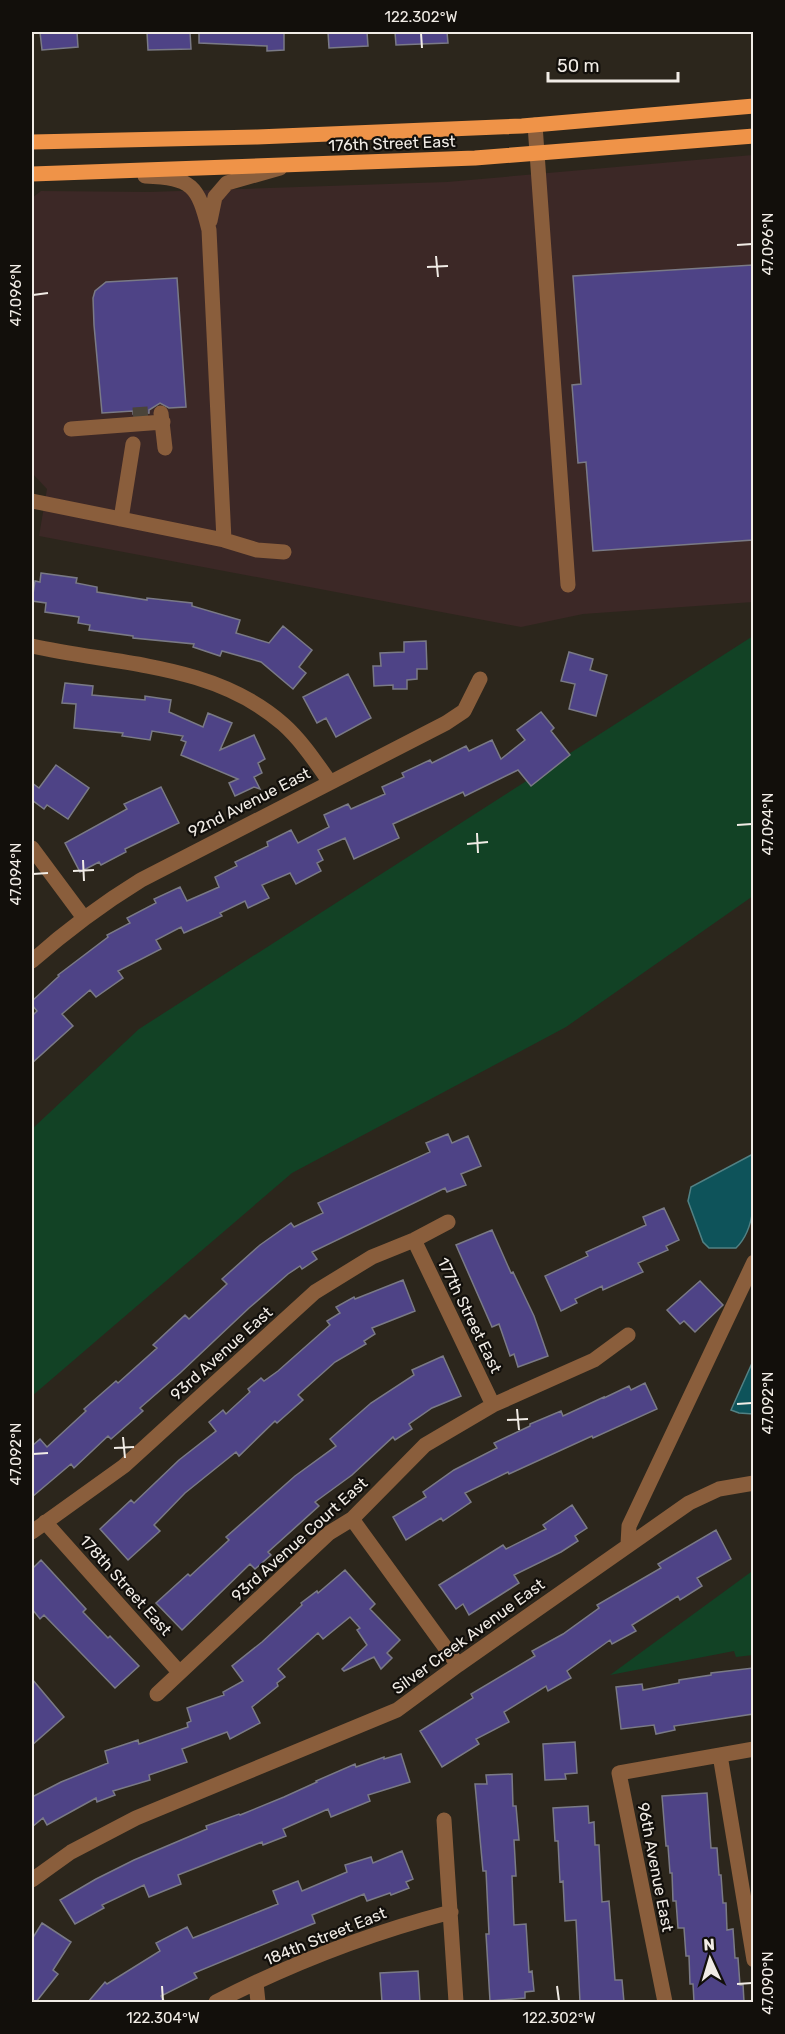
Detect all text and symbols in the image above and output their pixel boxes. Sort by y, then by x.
text: 122.302°W [385,8,458,26]
scale bar [548,45,678,83]
text: 50 m [557,55,600,77]
street label: 176th Street East [328,132,456,155]
text: 47.096°N [759,213,777,275]
text: 47.096°N [7,264,25,326]
street label: 92nd Avenue East [185,763,313,841]
text: 47.094°N [759,792,777,856]
text: 47.094°N [7,842,25,906]
street label: 177th Street East [433,1254,506,1376]
street label: 93rd Avenue East [166,1303,276,1404]
text: 47.092°N [759,1372,777,1434]
text: 47.092°N [7,1423,25,1485]
street label: 93rd Avenue Court East [227,1473,371,1605]
street label: 178th Street East [76,1531,176,1639]
street label: Silver Creek Avenue East [388,1575,548,1698]
street label: 96th Avenue East [634,1801,677,1933]
street label: 184th Street East [261,1903,389,1970]
north arrow [680,1929,740,1989]
text: N [703,1935,715,1954]
text: 47.090°N [759,1951,777,2015]
text: 122.304°W [126,2009,200,2027]
text: 122.302°W [523,2009,596,2027]

